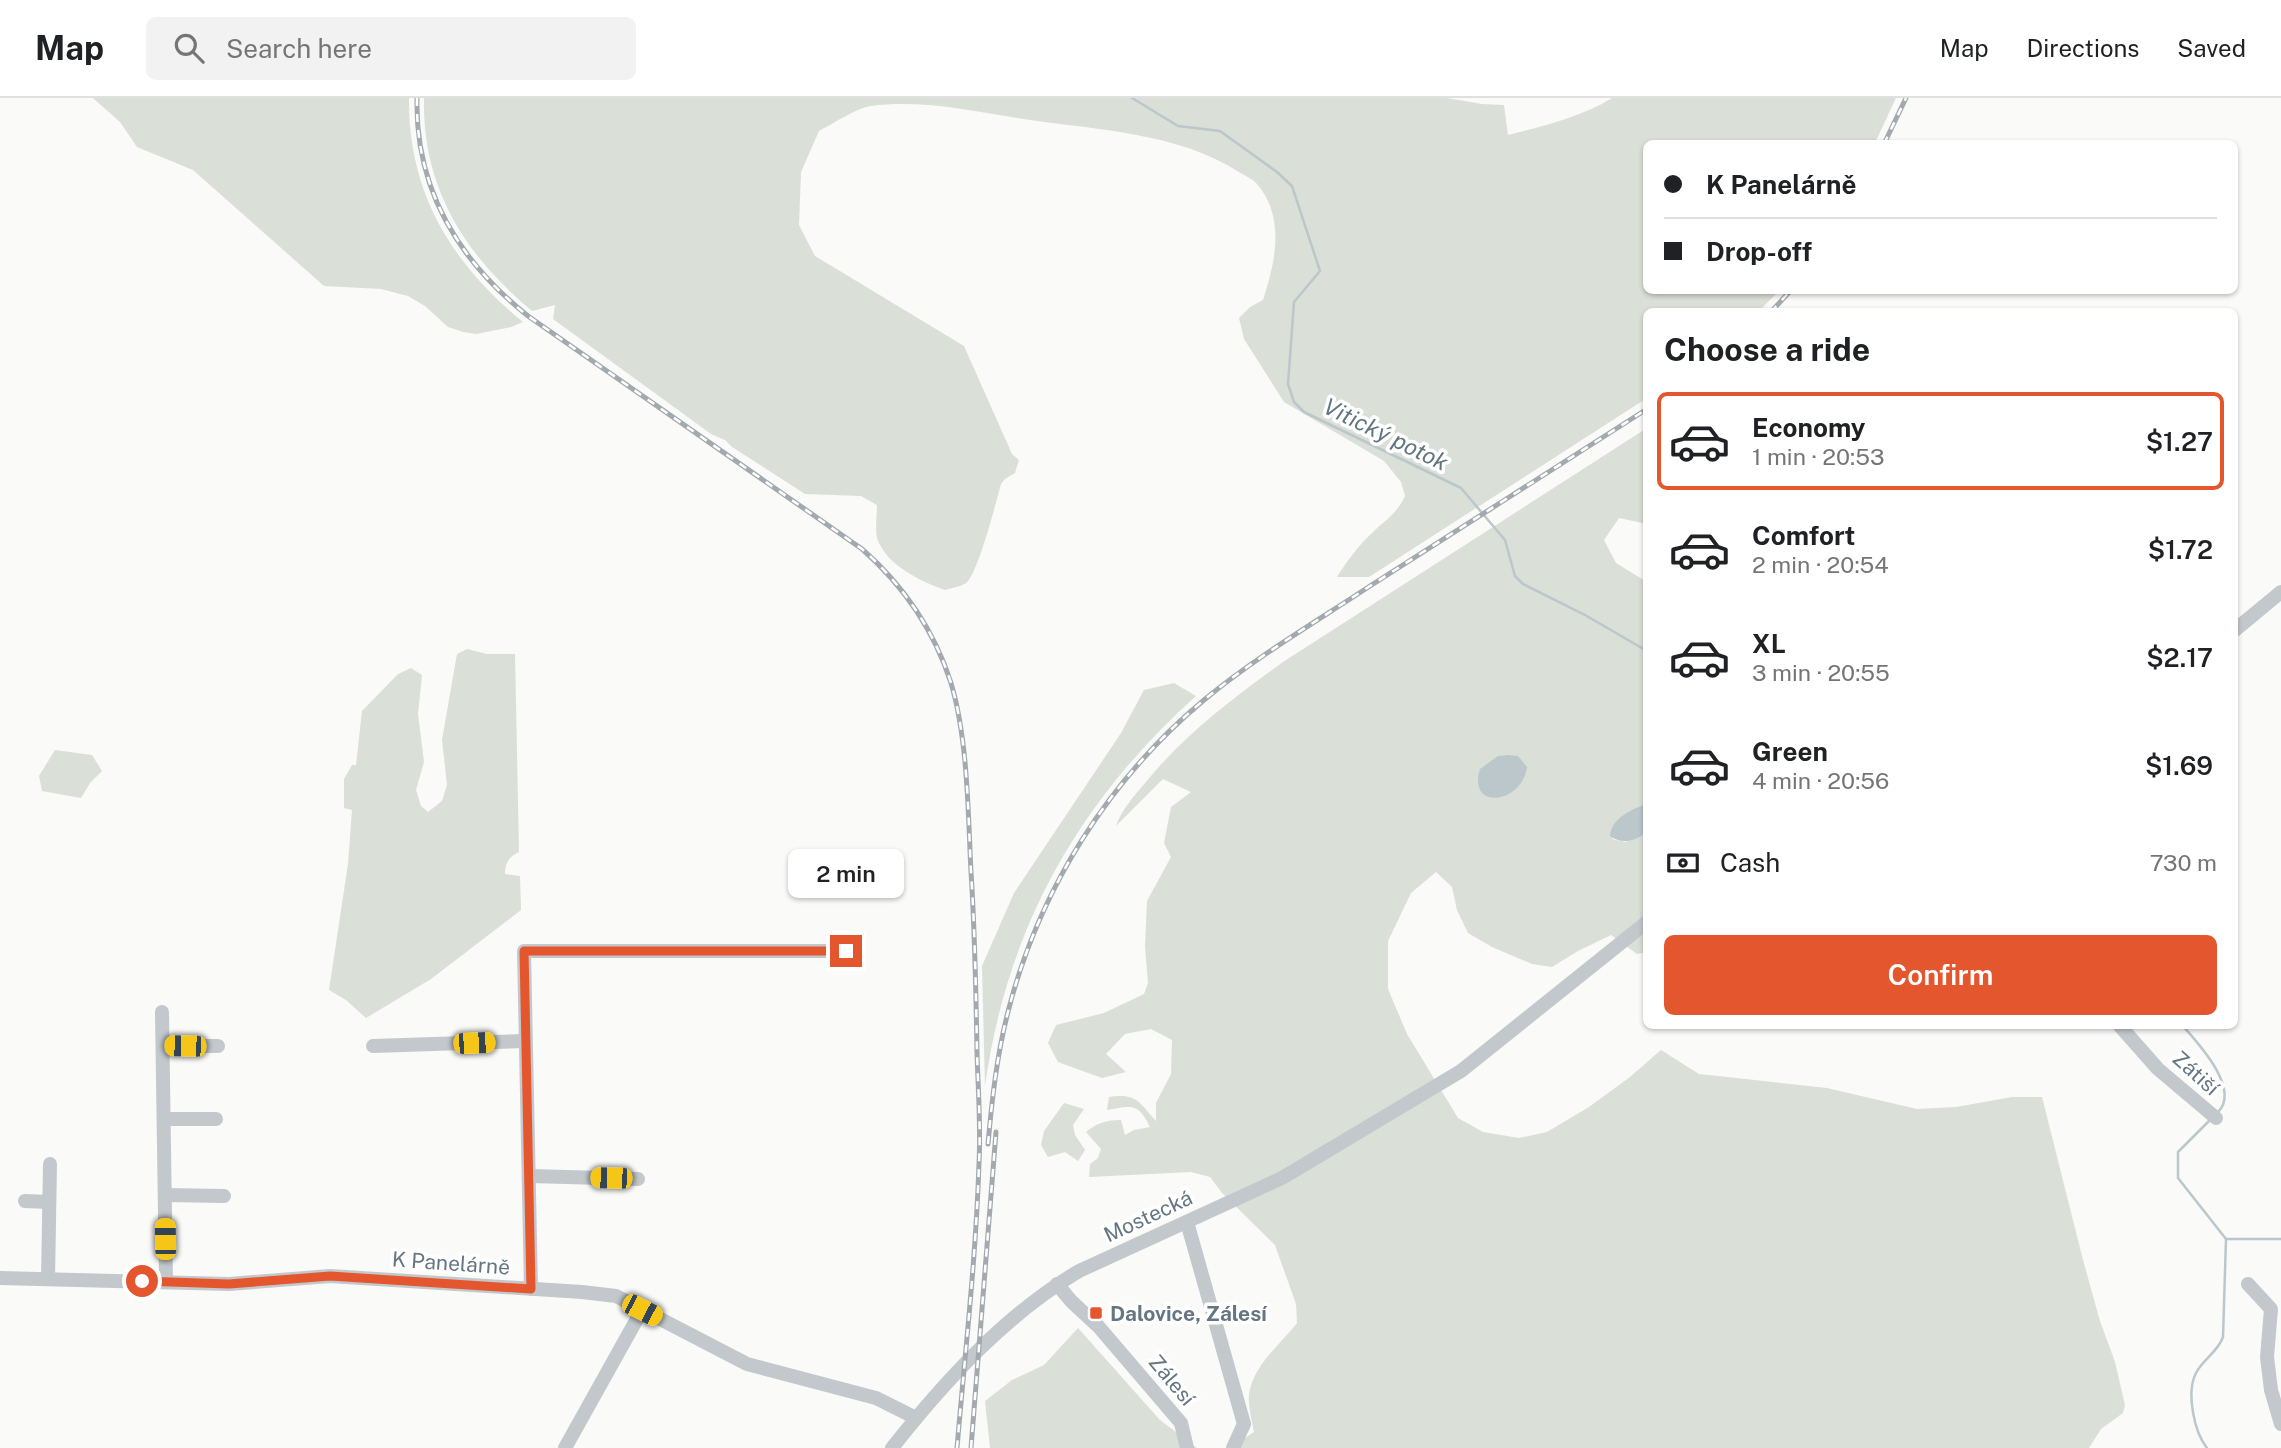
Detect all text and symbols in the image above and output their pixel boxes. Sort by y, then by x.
search box [146,17,636,80]
text: Map [35,29,104,67]
icon: search [170,29,208,67]
text: Search here [226,33,372,64]
text: Map [1940,34,1989,62]
text: Directions [2027,34,2139,62]
text: Saved [2177,34,2246,62]
text: K Panelárně [1706,169,1856,200]
text: Drop-off [1706,236,1812,267]
text: Choose a ride [1664,331,1870,368]
water label: Vitický potok [1319,392,1453,476]
icon: car [1668,410,1731,473]
text: Economy [1752,412,1865,443]
text: $1.27 [2146,426,2213,457]
text: 1 min · 20:53 [1752,443,1884,470]
icon: car [1668,518,1731,581]
text: Comfort [1752,520,1855,551]
text: $1.72 [2148,534,2213,565]
text: 2 min · 20:54 [1752,551,1889,578]
icon: car [1668,626,1731,689]
text: XL [1752,628,1786,659]
text: $2.17 [2146,642,2213,673]
text: 3 min · 20:55 [1752,659,1890,686]
icon: car [1668,734,1731,797]
text: Green [1752,736,1828,767]
text: $1.69 [2145,750,2213,781]
text: 4 min · 20:56 [1752,767,1889,794]
icon: cash [1664,844,1702,882]
text: Cash [1720,847,1780,878]
text: 730 m [2150,849,2217,876]
callout: 2 min [788,850,904,898]
text: 2 min [816,860,876,887]
route end [830,935,862,967]
button: Confirm [1664,935,2217,1015]
car [453,1032,496,1054]
car [164,1035,207,1057]
street label: Zátiší [2168,1046,2225,1101]
car [590,1167,633,1189]
street label: Mostecká [1100,1185,1196,1247]
car [155,1218,176,1260]
street label: K Panelárně [391,1246,511,1280]
route start [126,1265,158,1297]
car [619,1291,666,1329]
place label: Dalovice, Zálesí [1110,1301,1268,1326]
marker: Dalovice, Zálesí [1088,1305,1104,1321]
street label: Zálesí [1144,1350,1201,1411]

